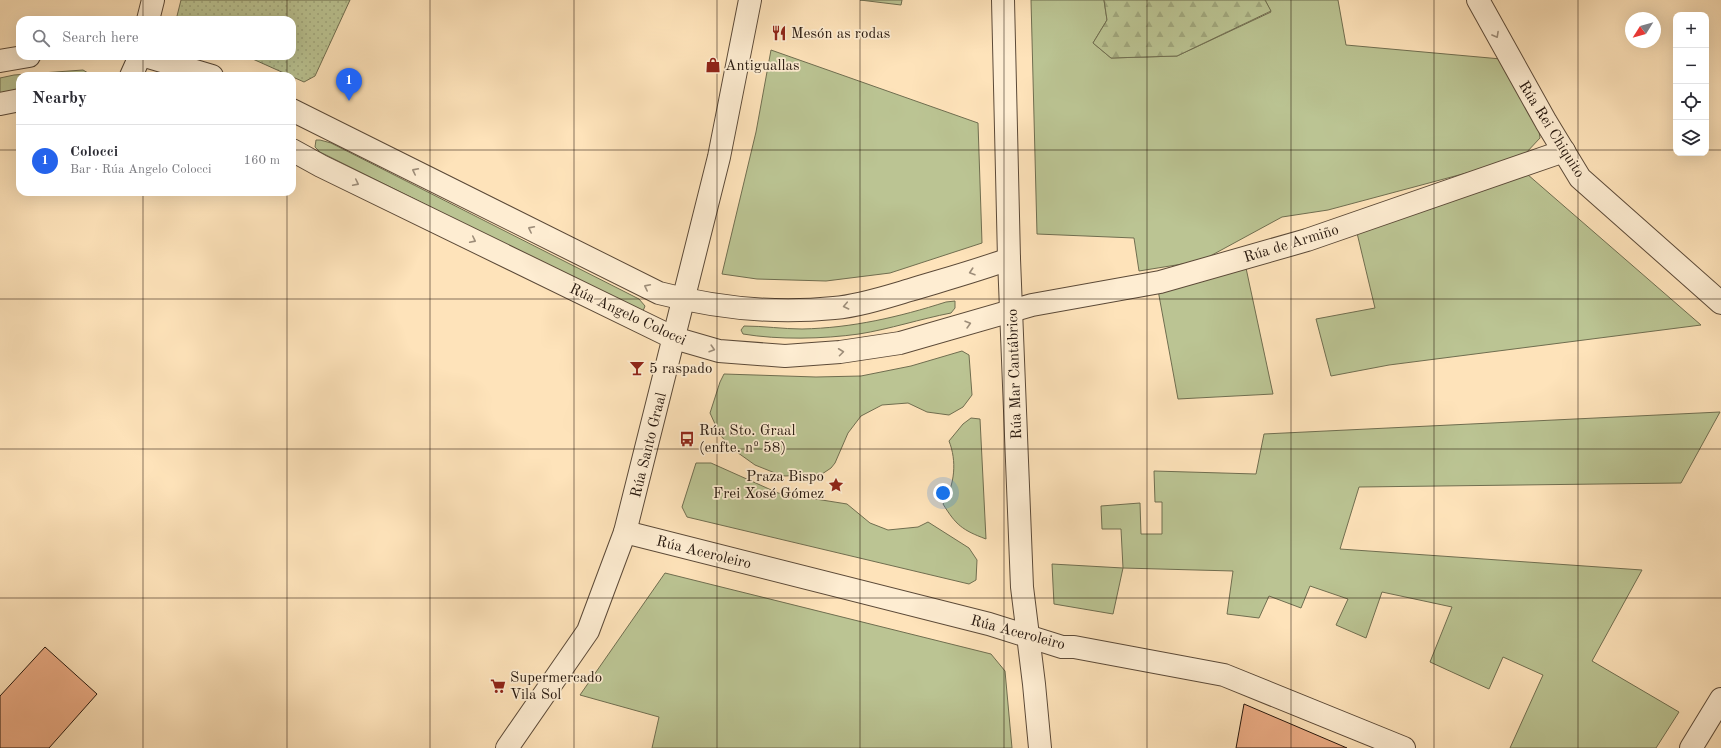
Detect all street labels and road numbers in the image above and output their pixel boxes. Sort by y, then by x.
street label: Rúa Rei Chiquito [1515,79,1586,181]
street label: Rúa de Armiño [1242,223,1341,266]
street label: Rúa Angelo Colocci [567,282,688,349]
street label: Rúa Mar Cantábrico [1006,308,1025,440]
street label: Rúa Santo Graal [629,391,670,500]
street label: Rúa Aceroleiro [655,534,753,573]
street label: Rúa Aceroleiro [969,614,1067,653]

